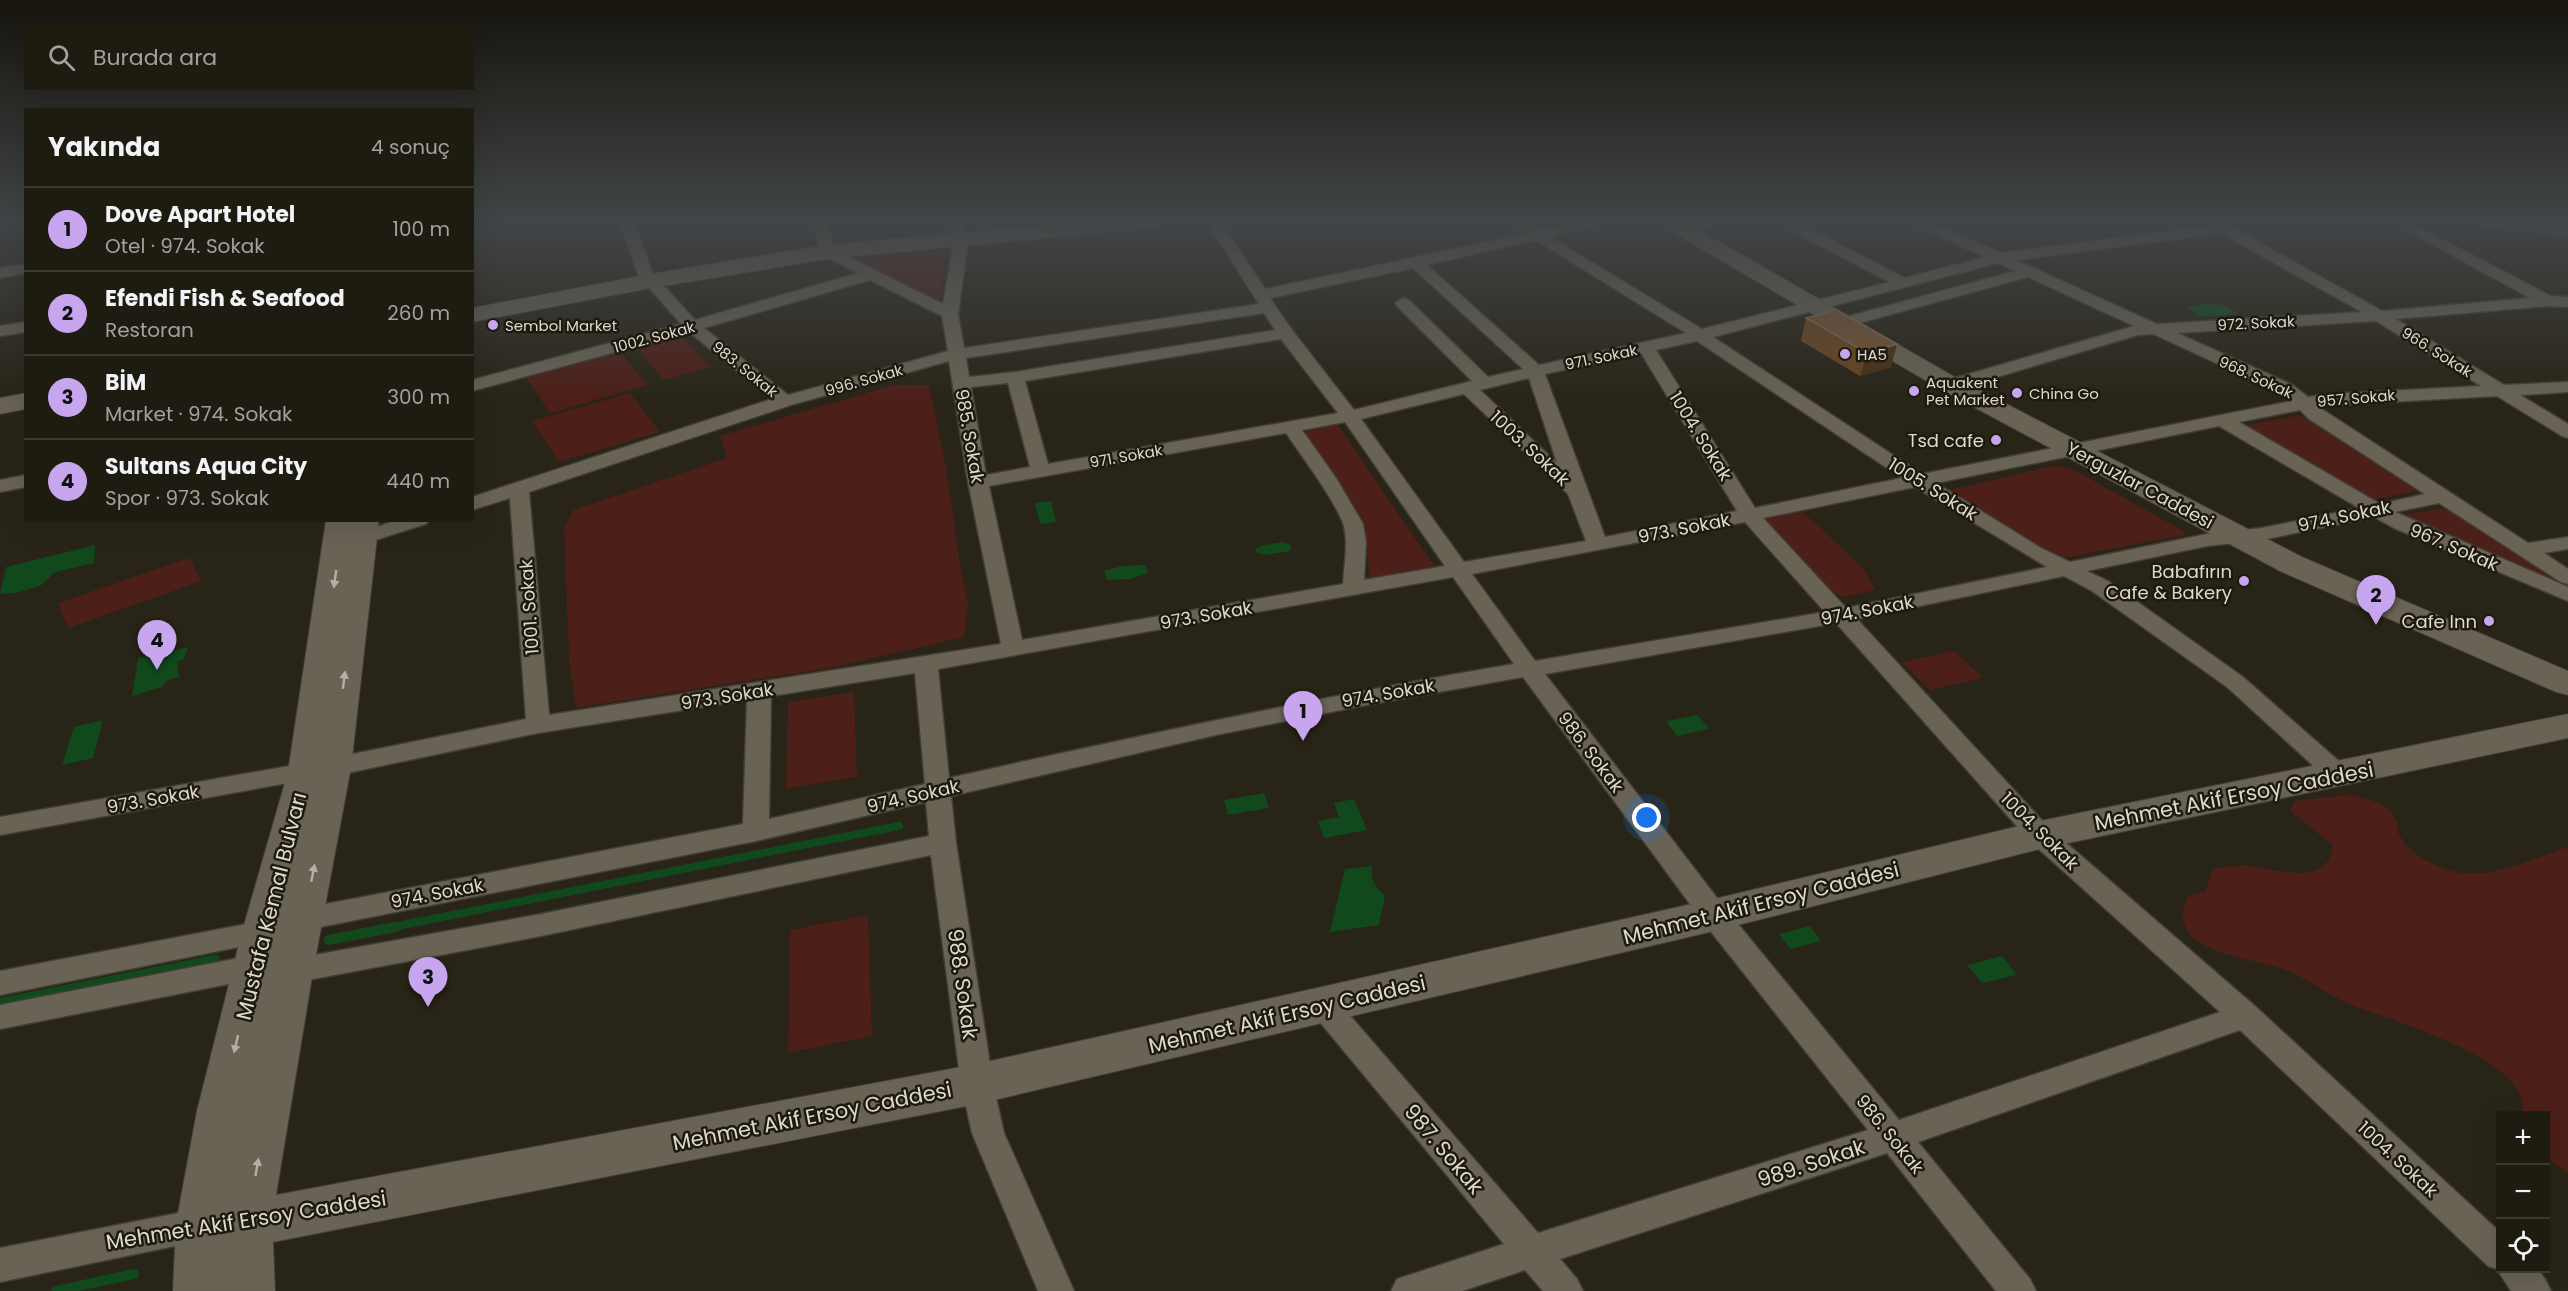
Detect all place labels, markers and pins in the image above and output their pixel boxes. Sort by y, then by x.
place label: Sembol Market [505,315,617,336]
marker: Sembol Market [486,318,500,332]
place label: HA5 [1857,344,1887,365]
marker: HA5 [1838,347,1852,361]
place label: Aquakent Pet Market [1926,372,2005,410]
place label: China Go [2029,383,2099,404]
marker: Aquakent Pet Market [1907,384,1921,398]
marker: China Go [2010,386,2024,400]
place label: Tsd cafe [1908,428,1984,453]
marker: Tsd cafe [1989,433,2003,447]
place label: Babafırın Cafe & Bakery [2105,559,2232,605]
marker: Babafırın Cafe & Bakery [2237,574,2251,588]
pin: 2 [2356,576,2396,625]
place label: Cafe Inn [2402,609,2477,634]
marker: Cafe Inn [2482,614,2496,628]
pin: 4 [138,620,176,670]
pin: 1 [1284,692,1322,741]
pin: 3 [408,958,448,1007]

